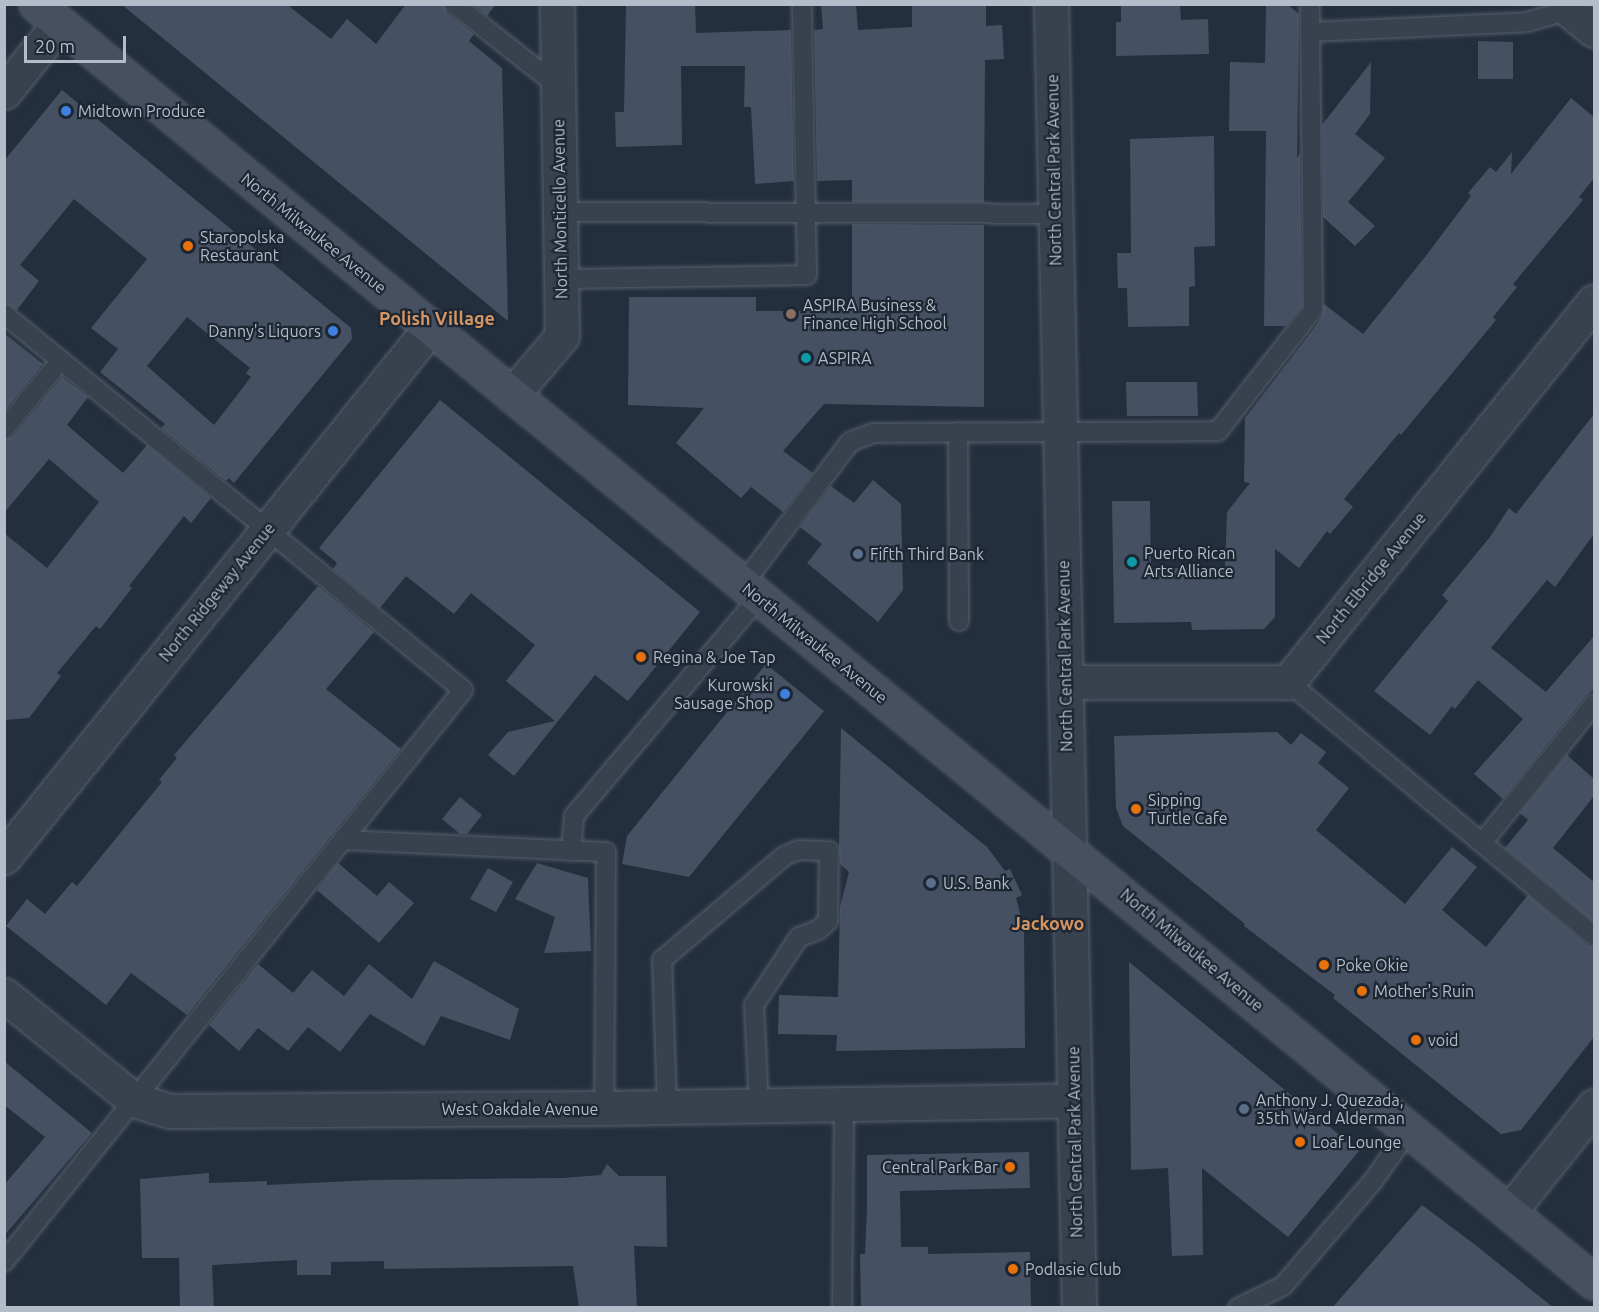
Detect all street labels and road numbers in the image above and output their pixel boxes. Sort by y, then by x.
street label: North Central Park Avenue [1043,74,1065,266]
street label: North Monticello Avenue [549,119,571,299]
street label: North Milwaukee Avenue [238,169,390,297]
street label: North Elbridge Avenue [1312,508,1430,648]
street label: North Ridgeway Avenue [155,519,279,665]
street label: North Central Park Avenue [1054,560,1076,752]
street label: North Milwaukee Avenue [739,579,891,707]
street label: North Milwaukee Avenue [1117,885,1267,1015]
street label: North Central Park Avenue [1064,1046,1086,1238]
street label: West Oakdale Avenue [442,1099,598,1119]

